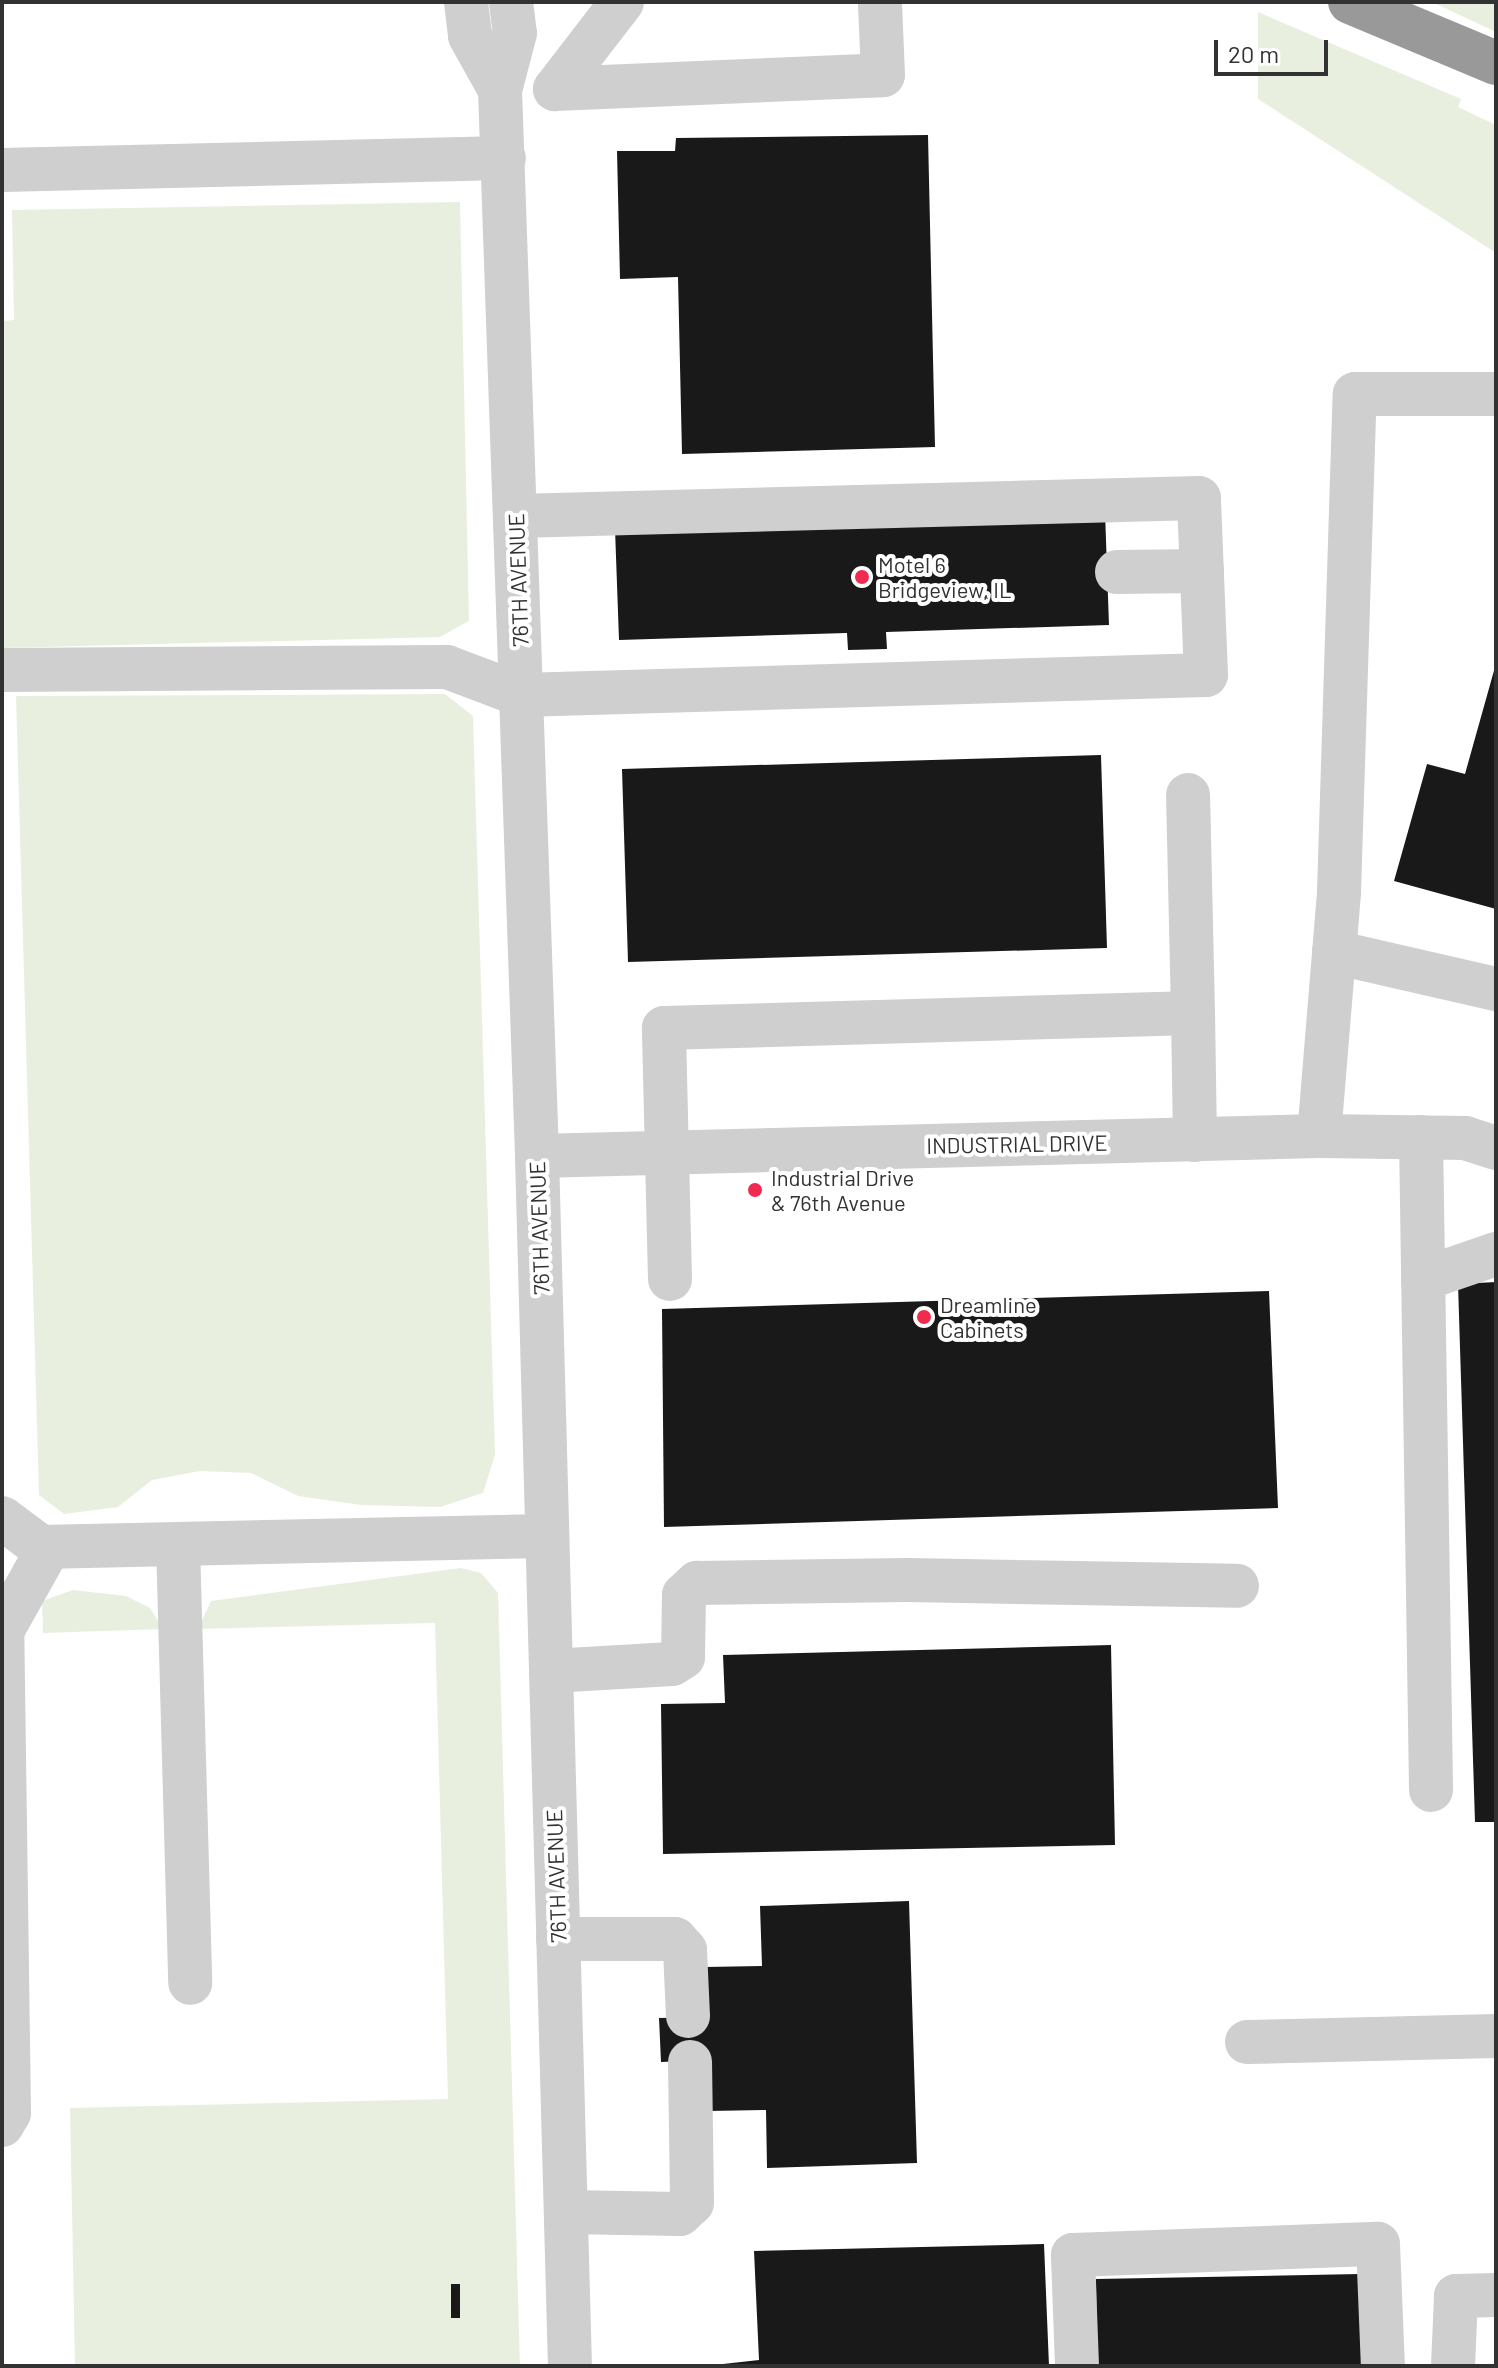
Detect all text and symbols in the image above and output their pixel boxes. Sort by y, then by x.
scale bar [1218,24,1332,74]
text: 20 m [1228,39,1279,68]
street label: 76TH AVENUE [502,513,534,647]
place label: Motel 6 Bridgeview, IL [878,551,1011,602]
marker: Motel 6 Bridgeview, IL [853,568,871,586]
street label: INDUSTRIAL DRIVE [926,1129,1108,1159]
street label: 76TH AVENUE [523,1161,555,1295]
place label: Industrial Drive & 76th Avenue [771,1164,914,1216]
marker: Industrial Drive & 76th Avenue [746,1181,764,1199]
place label: Dreamline Cabinets [940,1291,1037,1342]
marker: Dreamline Cabinets [915,1308,933,1326]
street label: 76TH AVENUE [540,1809,572,1943]

